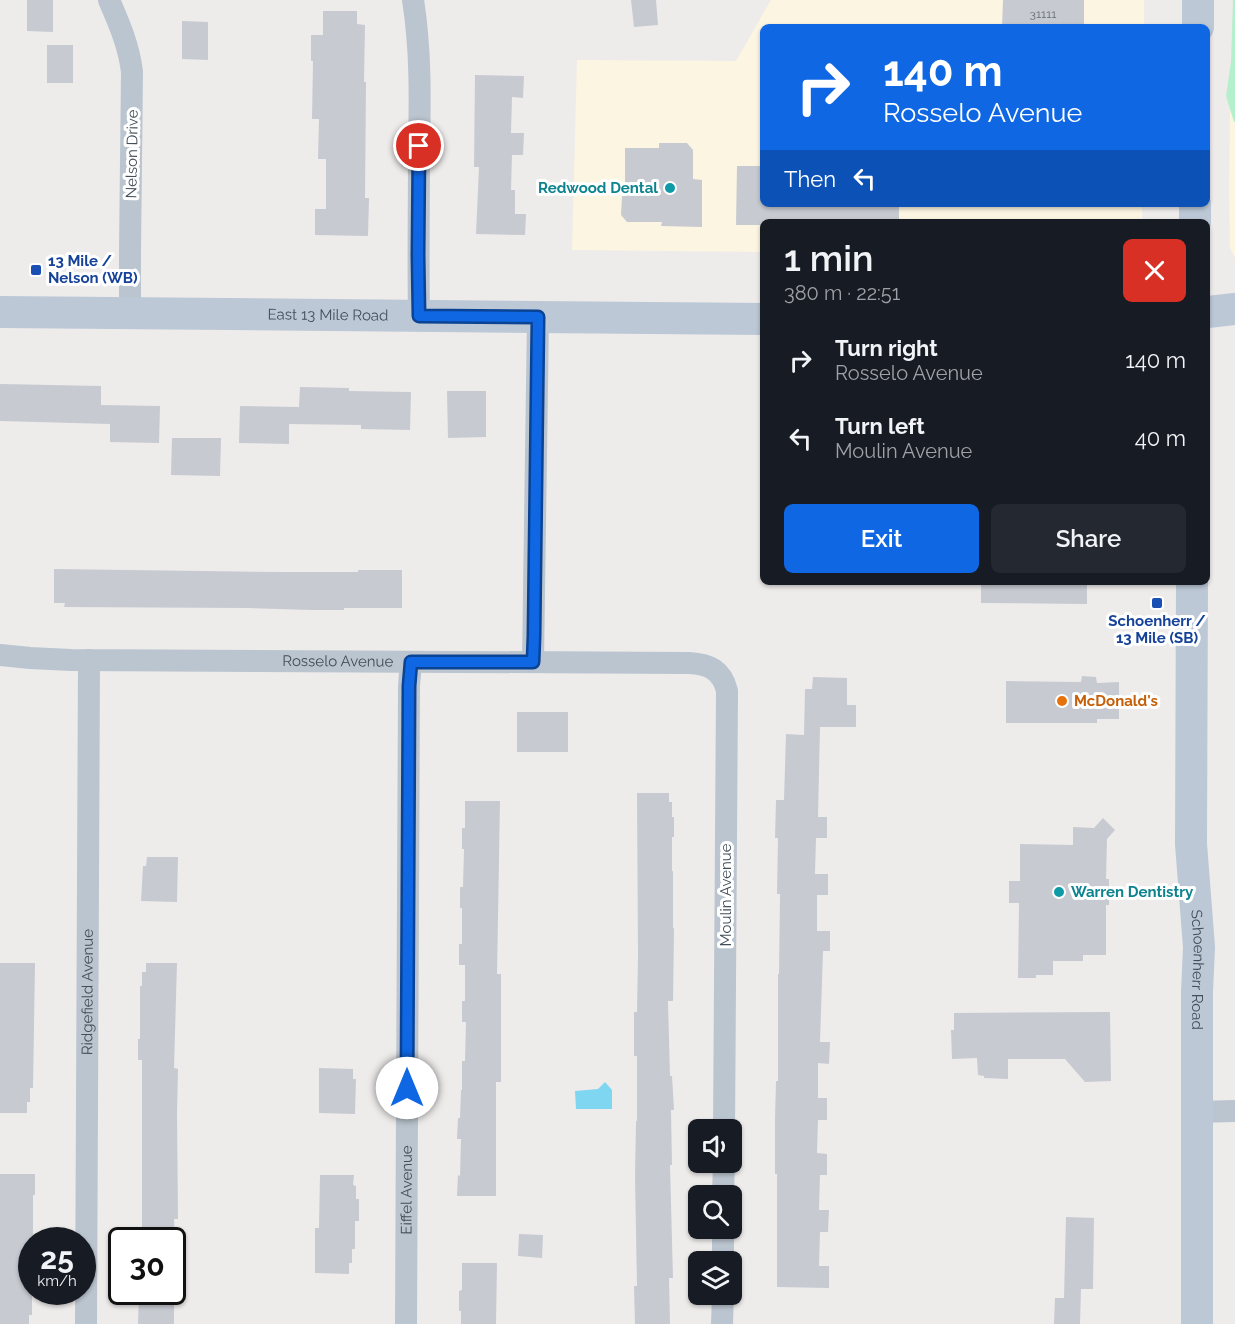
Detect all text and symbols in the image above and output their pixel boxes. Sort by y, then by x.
house number: 31111 [1030,7,1056,21]
text: 140 m [883,47,1003,96]
icon: right [784,48,862,126]
text: Rosselo Avenue [883,97,1082,128]
street label: Nelson Drive [122,109,142,199]
pin [393,120,444,171]
icon: arrive [402,129,435,162]
icon: left [848,162,881,195]
text: Then [784,166,836,192]
place label: Redwood Dental [538,179,658,197]
marker: Redwood Dental [663,181,677,195]
text: 1 min [784,237,873,279]
button: close [1123,239,1186,302]
place label: 13 Mile / Nelson (WB) [48,252,138,287]
marker: 13 Mile / Nelson (WB) [29,263,43,277]
text: 380 m · 22:51 [784,281,900,305]
street label: East 13 Mile Road [267,305,388,325]
text: Turn right [835,335,938,361]
icon: right [784,344,817,377]
text: 140 m [1125,347,1186,373]
text: Rosselo Avenue [835,361,983,385]
text: Turn left [835,413,925,439]
icon: left [784,422,817,455]
text: 40 m [1135,425,1186,451]
text: Moulin Avenue [835,439,972,463]
button: Exit [784,504,979,573]
button: Share [991,504,1186,573]
marker: Schoenherr / 13 Mile (SB) [1150,596,1164,610]
place label: Schoenherr / 13 Mile (SB) [1108,612,1206,647]
street label: Rosselo Avenue [282,652,393,671]
place label: McDonald's [1074,692,1158,710]
marker: McDonald's [1055,694,1069,708]
street label: Moulin Avenue [717,843,735,946]
place label: Warren Dentistry [1071,883,1194,901]
marker: Warren Dentistry [1052,885,1066,899]
street label: Schoenherr Road [1187,909,1208,1030]
street label: Ridgefield Avenue [78,929,97,1055]
position arrow [375,1056,439,1120]
map controls [688,1119,742,1305]
button: sound [688,1119,742,1173]
street label: Eiffel Avenue [397,1145,416,1235]
button: search [688,1185,742,1239]
speed limit sign: 30 [108,1227,186,1305]
text: 25 [40,1241,74,1276]
button: layers [688,1251,742,1305]
text: km/h [37,1272,77,1290]

